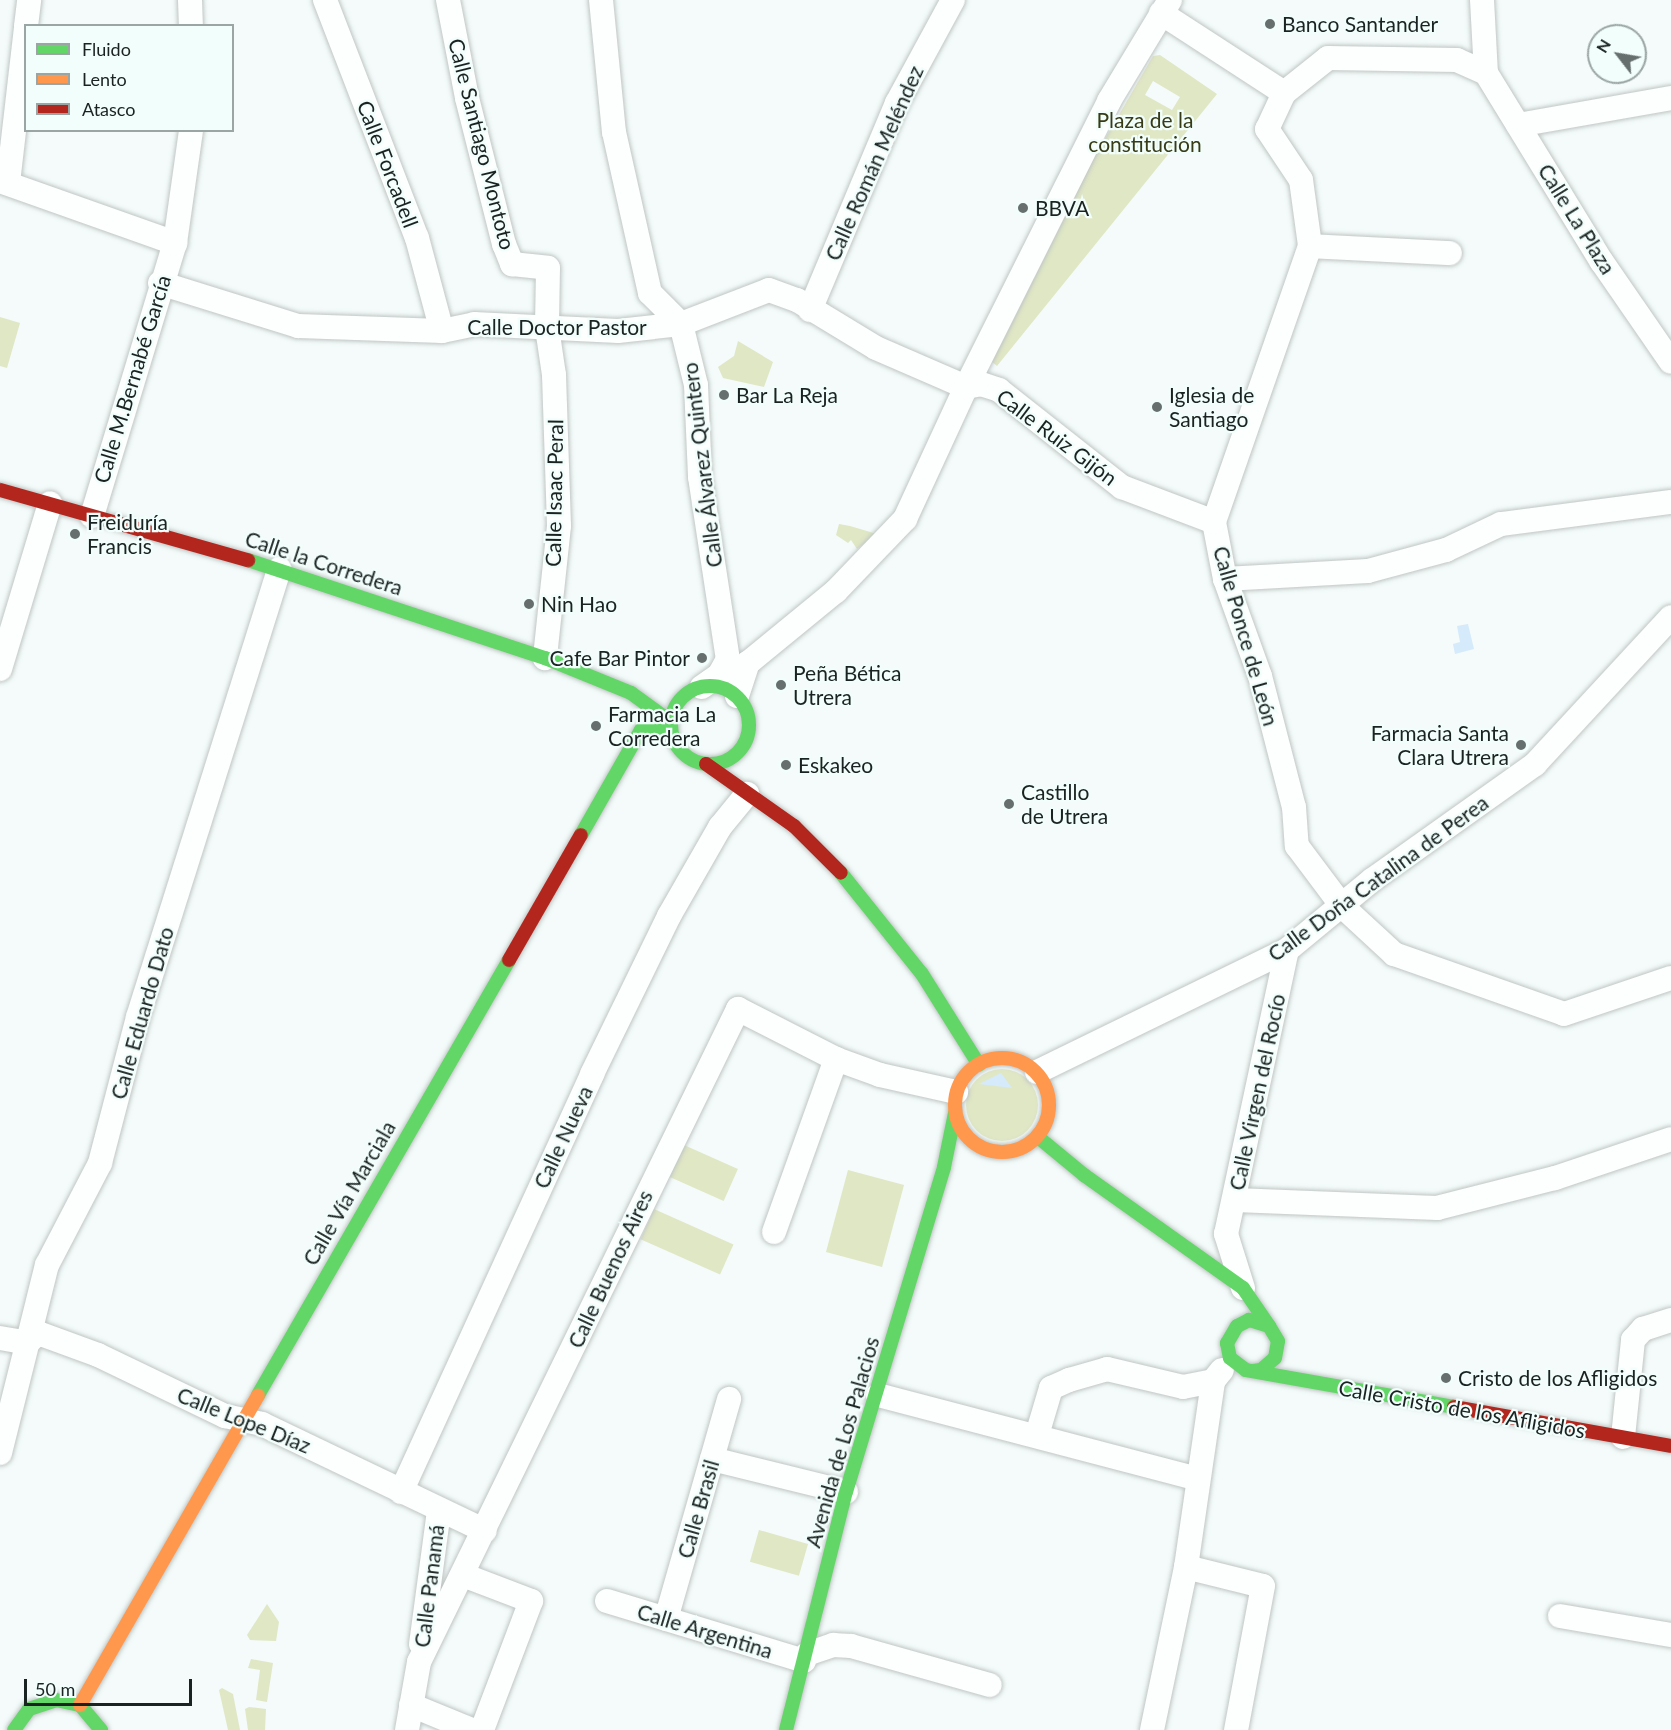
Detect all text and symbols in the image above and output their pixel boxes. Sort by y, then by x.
place label: Banco Santander [1282,11,1438,37]
marker: Banco Santander [1263,17,1277,31]
legend [24,24,234,132]
north arrow [1587,24,1647,84]
text: N [1592,35,1614,56]
street label: Calle Santiago Montoto [444,36,520,252]
text: Fluido [82,38,131,60]
street label: Calle Román Meléndez [820,62,928,264]
text: Lento [82,68,127,90]
street label: Calle Forcadell [352,97,424,231]
text: Atasco [82,98,135,120]
park label: Plaza de la constitución [1088,107,1202,157]
street label: Calle La Plaza [1533,159,1621,279]
place label: BBVA [1035,195,1089,221]
marker: BBVA [1016,201,1030,215]
street label: Calle M.Bernabé García [88,272,176,486]
street label: Calle Doctor Pastor [467,314,647,340]
street label: Calle Álvarez Quintero [677,361,727,569]
place label: Bar La Reja [736,382,839,408]
place label: Iglesia de Santiago [1169,382,1254,432]
street label: Calle Ruiz Gijón [992,384,1122,490]
marker: Bar La Reja [717,388,731,402]
marker: Iglesia de Santiago [1150,400,1164,414]
street label: Calle Isaac Peral [540,419,568,567]
place label: Freiduría Francis [87,509,168,559]
street label: Calle la Corredera [242,526,406,600]
marker: Freiduría Francis [68,527,82,541]
street label: Calle Ponce de León [1208,543,1284,729]
place label: Nin Hao [541,591,617,617]
marker: Nin Hao [522,597,536,611]
place label: Cafe Bar Pintor [549,645,690,671]
marker: Cafe Bar Pintor [695,651,709,665]
place label: Peña Bética Utrera [793,660,902,710]
marker: Peña Bética Utrera [774,678,788,692]
place label: Farmacia La Corredera [608,701,716,751]
marker: Farmacia La Corredera [589,719,603,733]
place label: Farmacia Santa Clara Utrera [1371,720,1509,770]
marker: Farmacia Santa Clara Utrera [1514,738,1528,752]
place label: Eskakeo [798,752,873,778]
marker: Eskakeo [779,758,793,772]
place label: Castillo de Utrera [1021,779,1108,829]
street label: Calle Doña Catalina de Perea [1263,790,1493,966]
marker: Castillo de Utrera [1002,797,1016,811]
street label: Calle Eduardo Dato [105,924,179,1102]
street label: Calle Virgen del Rocío [1224,991,1290,1193]
street label: Calle Nueva [528,1082,598,1192]
street label: Calle Vía Marciala [297,1116,401,1270]
street label: Calle Buenos Aires [562,1186,658,1352]
street label: Avenida de Los Palacios [800,1334,884,1550]
place label: Cristo de los Afligidos [1458,1365,1658,1391]
marker: Cristo de los Afligidos [1439,1371,1453,1385]
street label: Calle Cristo de los Afligidos [1336,1375,1588,1443]
street label: Calle Lope Díaz [174,1382,314,1458]
street label: Calle Brasil [672,1457,724,1561]
street label: Calle Panamá [409,1523,449,1649]
street label: Calle Argentina [634,1598,776,1664]
scale bar [27,1667,195,1705]
text: 50 m [35,1678,75,1700]

